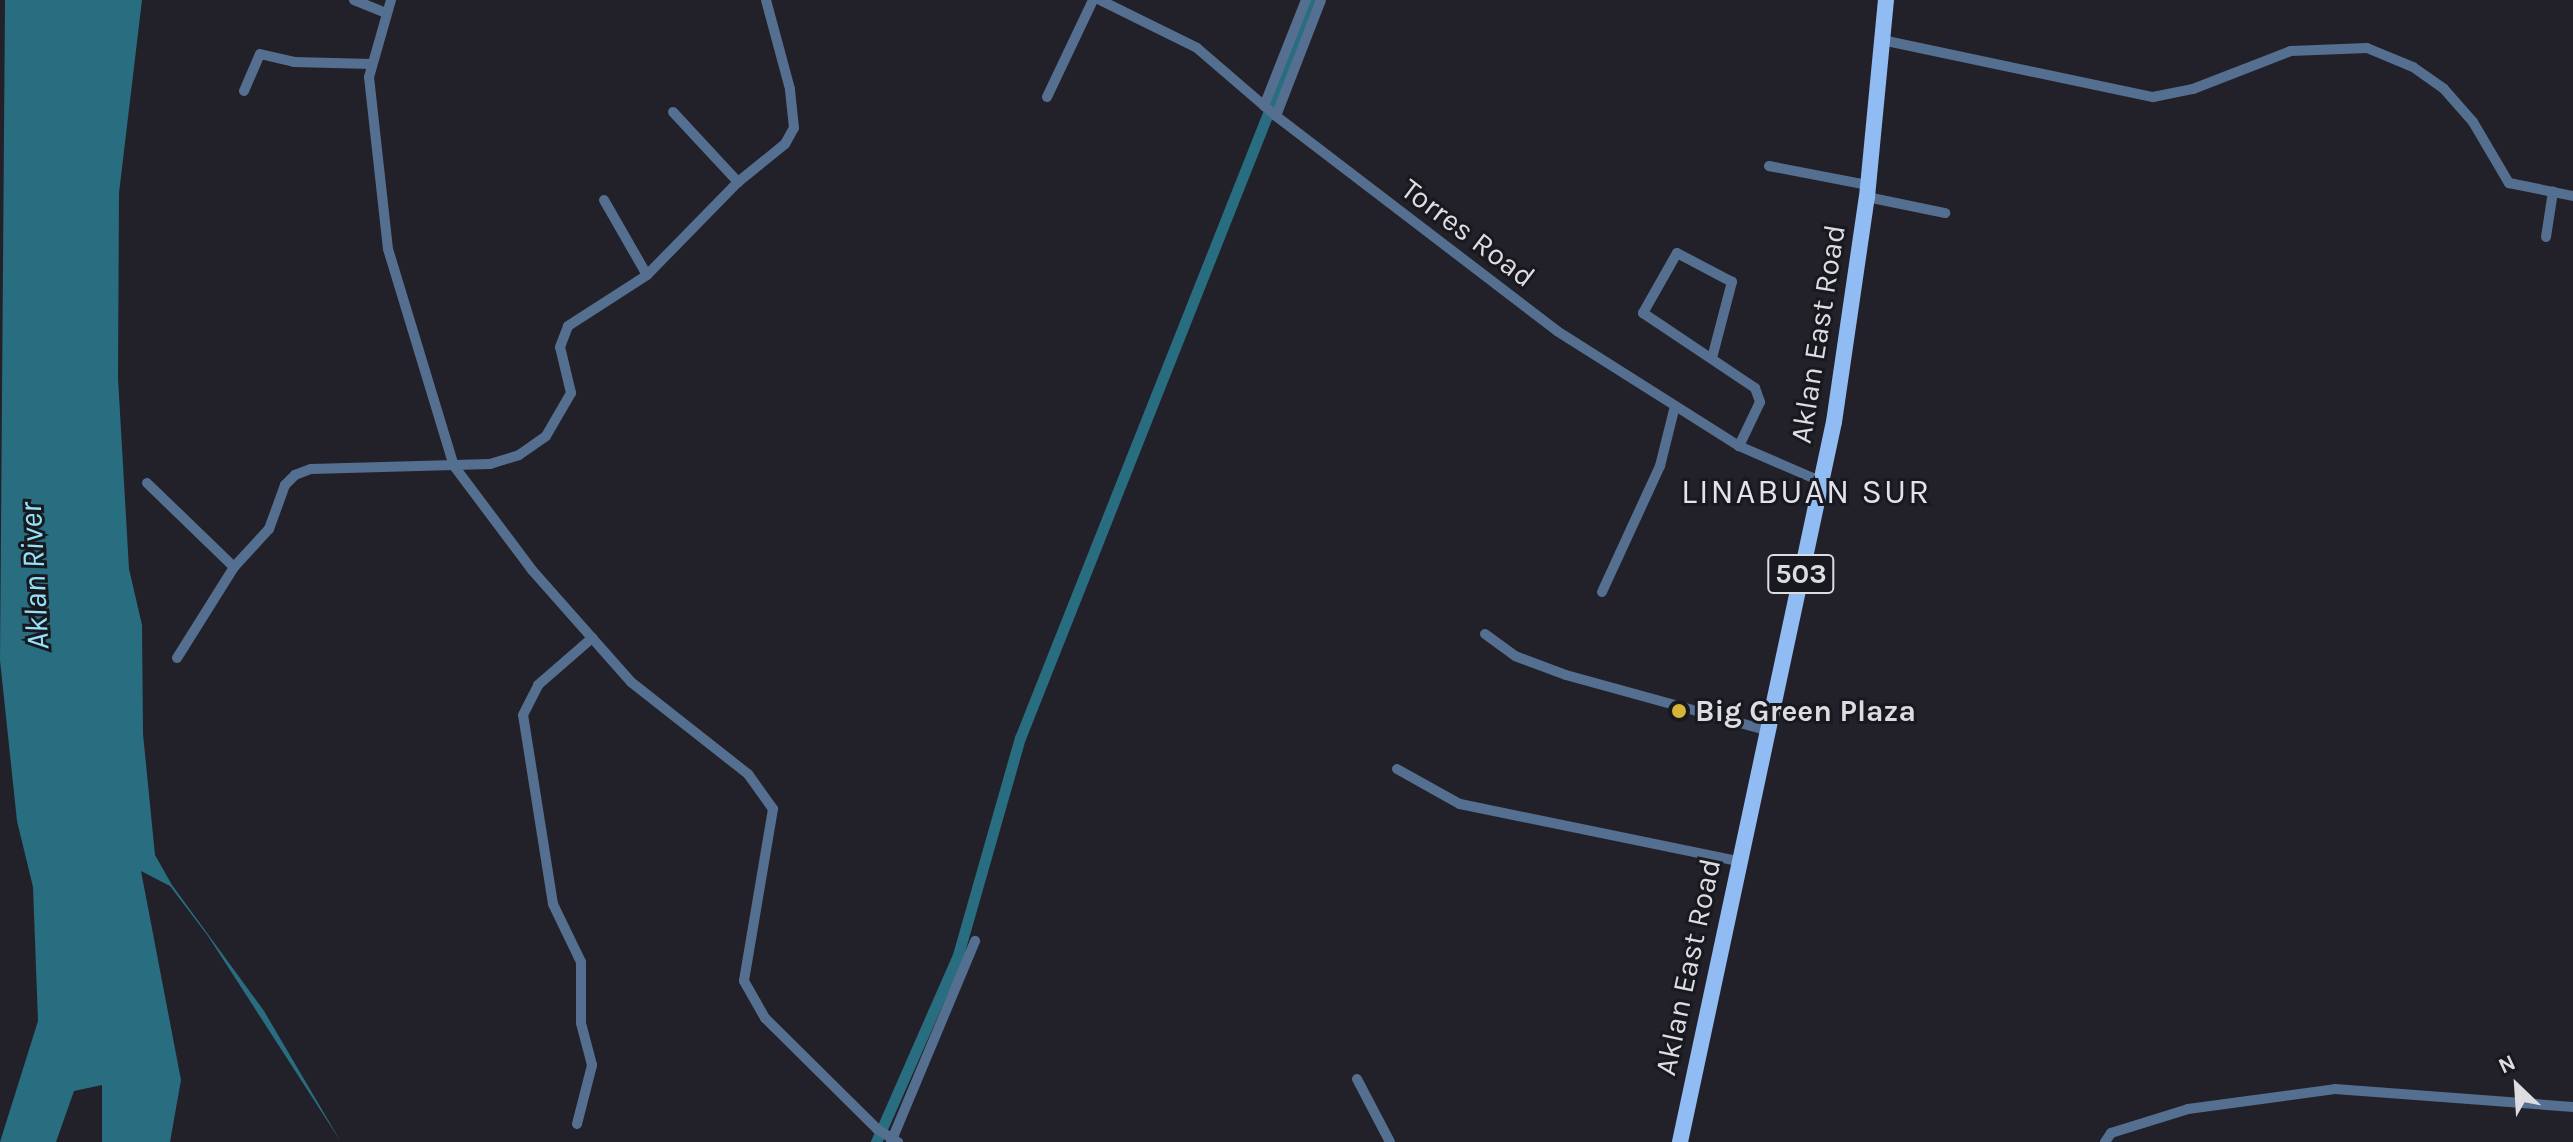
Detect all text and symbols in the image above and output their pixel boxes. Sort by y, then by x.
street label: Torres Road [1394,171,1542,295]
street label: Aklan East Road [1783,222,1853,446]
district label: LINABUAN SUR [1681,473,1931,513]
water label: Aklan River [12,501,58,651]
road number: 503 [1767,550,1835,598]
place label: Big Green Plaza [1695,693,1916,729]
marker: Big Green Plaza [1670,702,1688,720]
street label: Aklan East Road [1647,855,1729,1079]
north arrow [2477,1046,2557,1126]
text: N [2494,1049,2520,1079]

